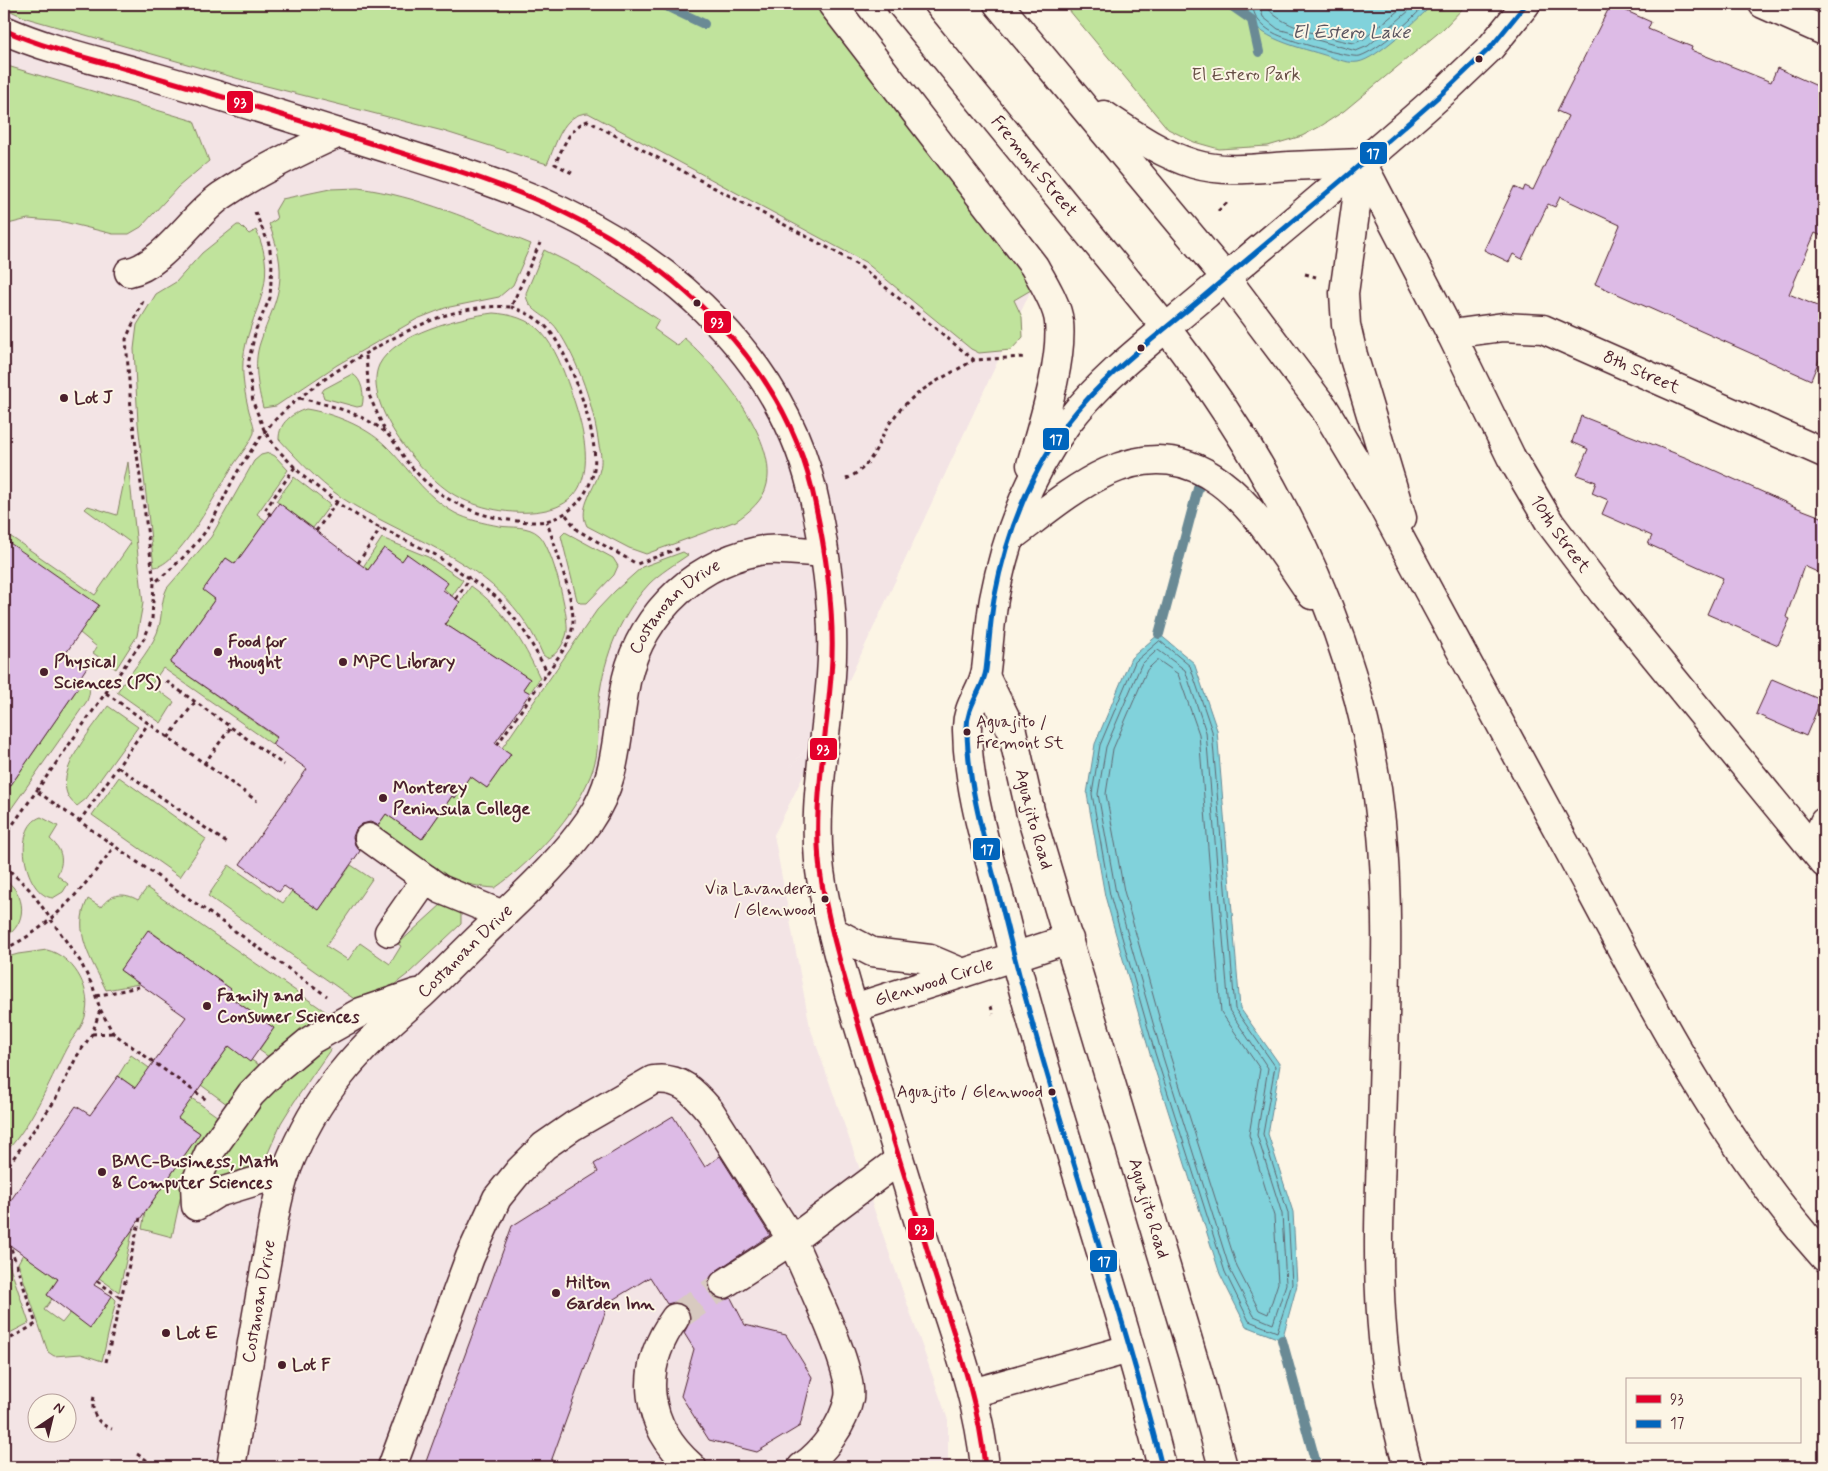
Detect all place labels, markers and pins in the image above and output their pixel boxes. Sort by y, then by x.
unlabelled marker [1474,54,1484,64]
unlabelled marker [692,298,702,308]
unlabelled marker [1136,343,1146,353]
place label: Lot J [74,386,113,410]
marker: Lot J [58,392,70,404]
place label: Food for thought [227,630,287,675]
marker: Food for thought [212,646,224,658]
place label: Physical Sciences (PS) [54,650,161,695]
place label: MPC Library [353,650,455,674]
marker: MPC Library [337,656,349,668]
marker: Physical Sciences (PS) [38,666,50,678]
place label: Aguajito / Fremont St [976,711,1064,754]
marker: Aguajito / Fremont St [962,727,972,737]
place label: Monterey Peninsula College [393,776,530,823]
marker: Monterey Peninsula College [377,792,389,804]
place label: Via Lavandera / Glenwood [705,878,817,921]
marker: Via Lavandera / Glenwood [820,894,830,904]
place label: Family and Consumer Sciences [217,984,359,1029]
marker: Family and Consumer Sciences [201,1000,213,1012]
place label: Aguajito / Glenwood [897,1081,1043,1104]
marker: Aguajito / Glenwood [1047,1087,1057,1097]
place label: BMC-Business, Math & Computer Sciences [112,1150,278,1195]
marker: BMC-Business, Math & Computer Sciences [96,1166,108,1178]
place label: Hilton Garden Inn [566,1271,655,1316]
marker: Hilton Garden Inn [550,1287,562,1299]
place label: Lot E [176,1321,218,1345]
marker: Lot E [160,1327,172,1339]
place label: Lot F [292,1353,331,1377]
marker: Lot F [276,1359,288,1371]

